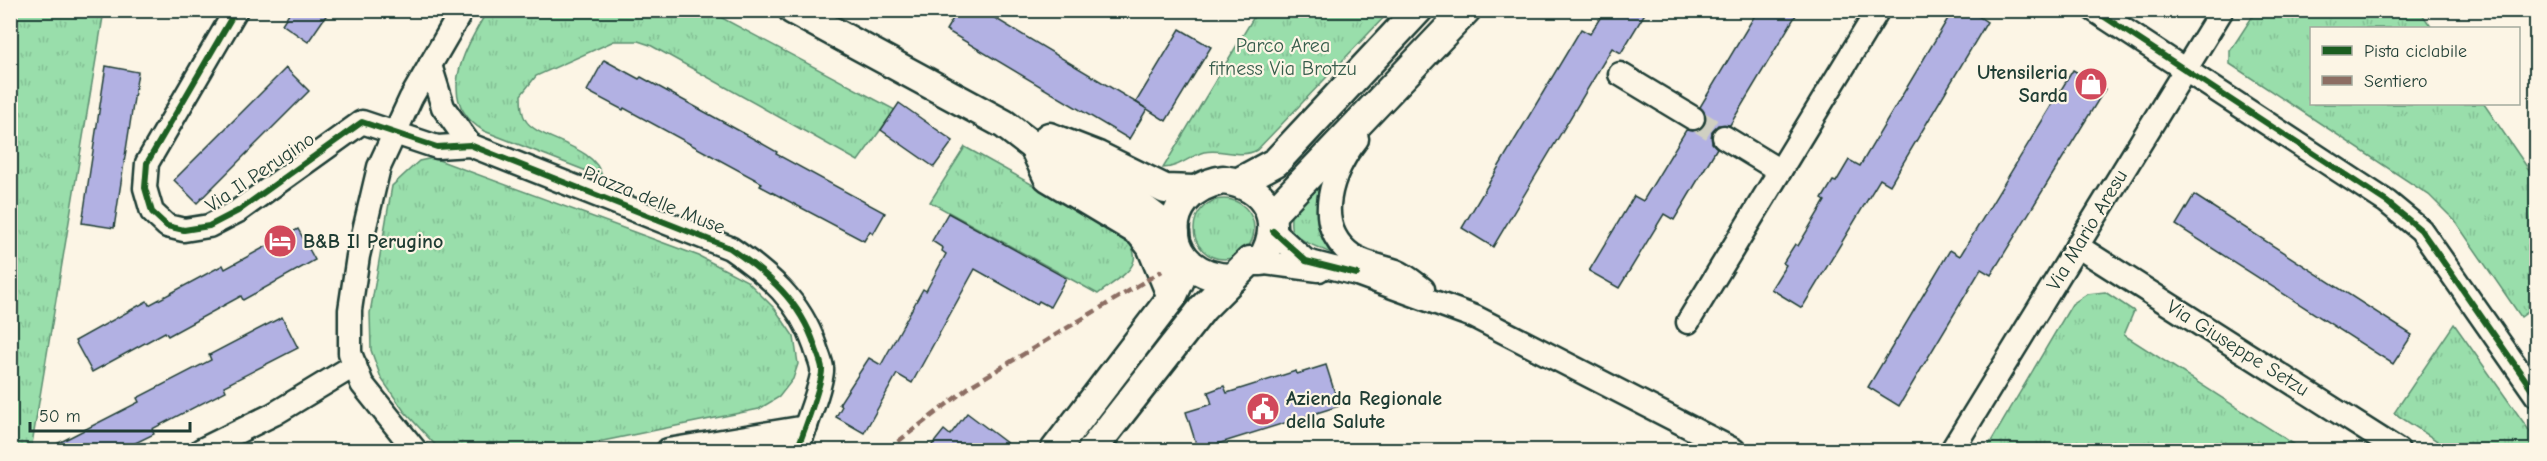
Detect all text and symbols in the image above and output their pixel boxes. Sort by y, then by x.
legend [2310,27,2520,105]
park label: Parco Area fitness Via Brotzu [1208,34,1357,80]
text: Pista ciclabile [2364,41,2467,62]
place label: Utensileria Sarda [1977,61,2068,107]
shop icon: Utensileria Sarda [2073,66,2109,102]
text: Sentiero [2364,71,2428,92]
street label: Via Il Perugino [201,127,319,217]
street label: Piazza delle Muse [580,161,728,239]
street label: Via Mario Aresu [2042,165,2132,295]
hotel icon: B&B Il Perugino [262,223,298,259]
place label: B&B Il Perugino [303,230,443,253]
street label: Via Giuseppe Setzu [2163,295,2313,401]
place label: Azienda Regionale della Salute [1286,387,1442,433]
public building icon: Azienda Regionale della Salute [1245,391,1281,427]
scale bar [30,395,190,433]
text: 50 m [39,406,81,427]

